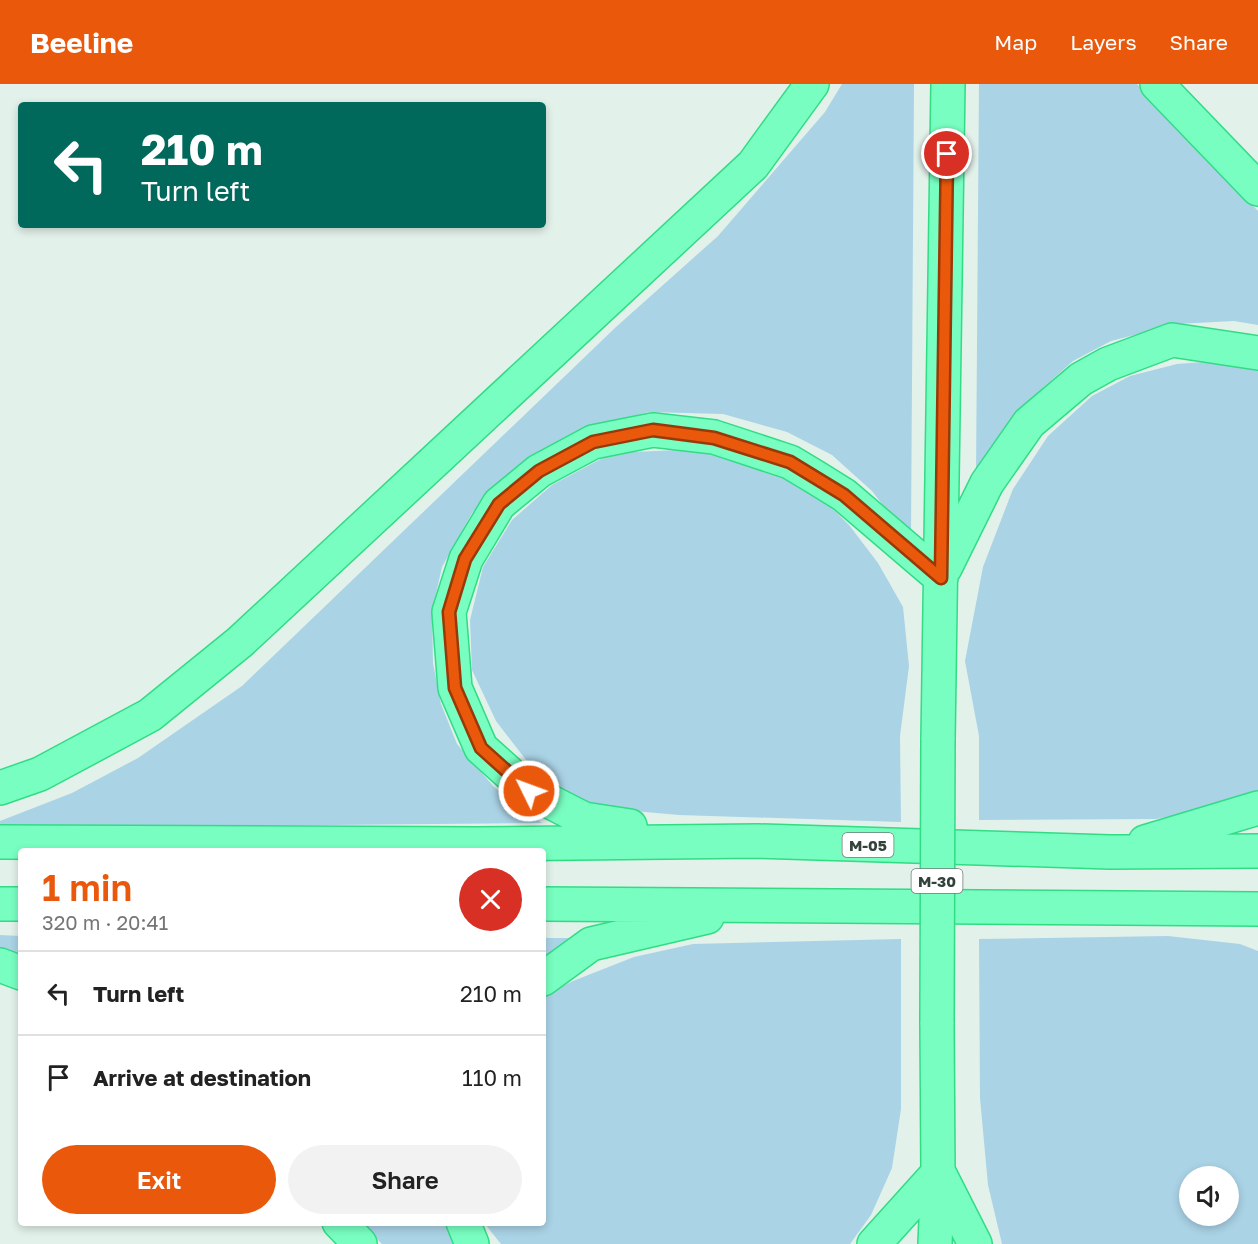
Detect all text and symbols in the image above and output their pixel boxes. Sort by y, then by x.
text: Beeline [30,26,133,59]
text: Map [994,29,1037,55]
text: Layers [1070,29,1137,55]
text: Share [1170,29,1228,55]
text: 210 m [141,124,263,174]
icon: left [42,126,120,204]
pin [921,128,972,179]
icon: arrive [930,137,963,170]
text: Turn left [141,175,250,207]
position arrow [497,759,561,823]
road number: М-05 [842,833,894,857]
text: 1 min [42,866,132,909]
button: close [459,868,522,931]
road number: М-30 [912,869,962,893]
text: 320 m · 20:41 [42,910,168,934]
icon: left [42,977,75,1010]
text: Turn left [93,980,184,1007]
text: 210 m [460,980,522,1007]
icon: arrive [42,1061,75,1094]
text: Arrive at destination [93,1064,311,1091]
text: 110 m [462,1064,522,1091]
button: Exit [42,1145,276,1214]
button: Share [288,1145,522,1214]
map controls [1179,1166,1239,1226]
button: sound [1179,1166,1239,1226]

